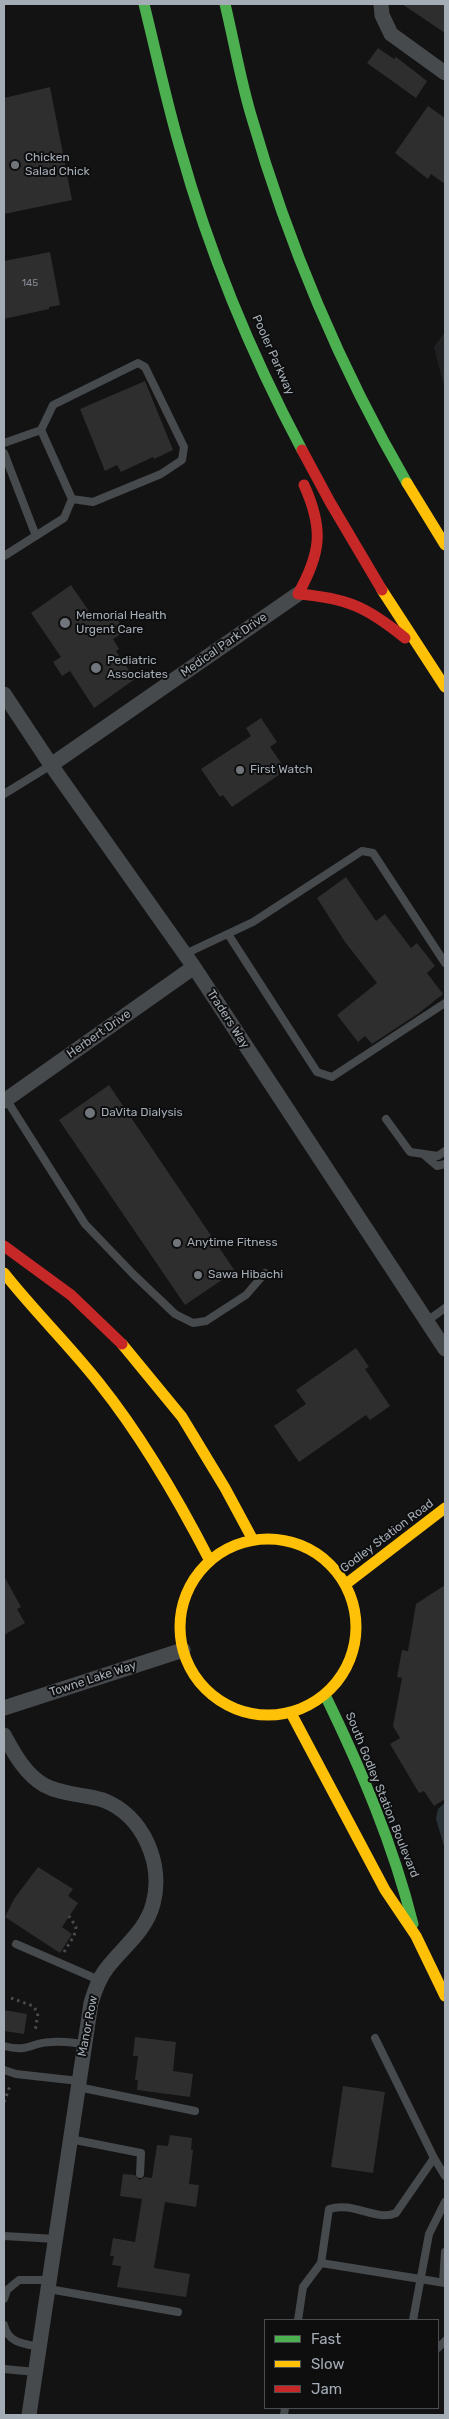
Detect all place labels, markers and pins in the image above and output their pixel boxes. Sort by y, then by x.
place label: Chicken Salad Chick [25,151,90,179]
marker: Chicken Salad Chick [9,159,21,171]
place label: Memorial Health Urgent Care [76,609,167,637]
marker: Memorial Health Urgent Care [58,616,72,630]
place label: Pediatric Associates [107,654,168,682]
marker: Pediatric Associates [89,661,103,675]
place label: First Watch [250,763,313,777]
marker: First Watch [234,764,246,776]
marker: DaVita Dialysis [83,1106,97,1120]
place label: DaVita Dialysis [101,1106,183,1120]
place label: Anytime Fitness [187,1236,278,1250]
marker: Anytime Fitness [171,1237,183,1249]
place label: Sawa Hibachi [208,1268,283,1282]
marker: Sawa Hibachi [192,1269,204,1281]

